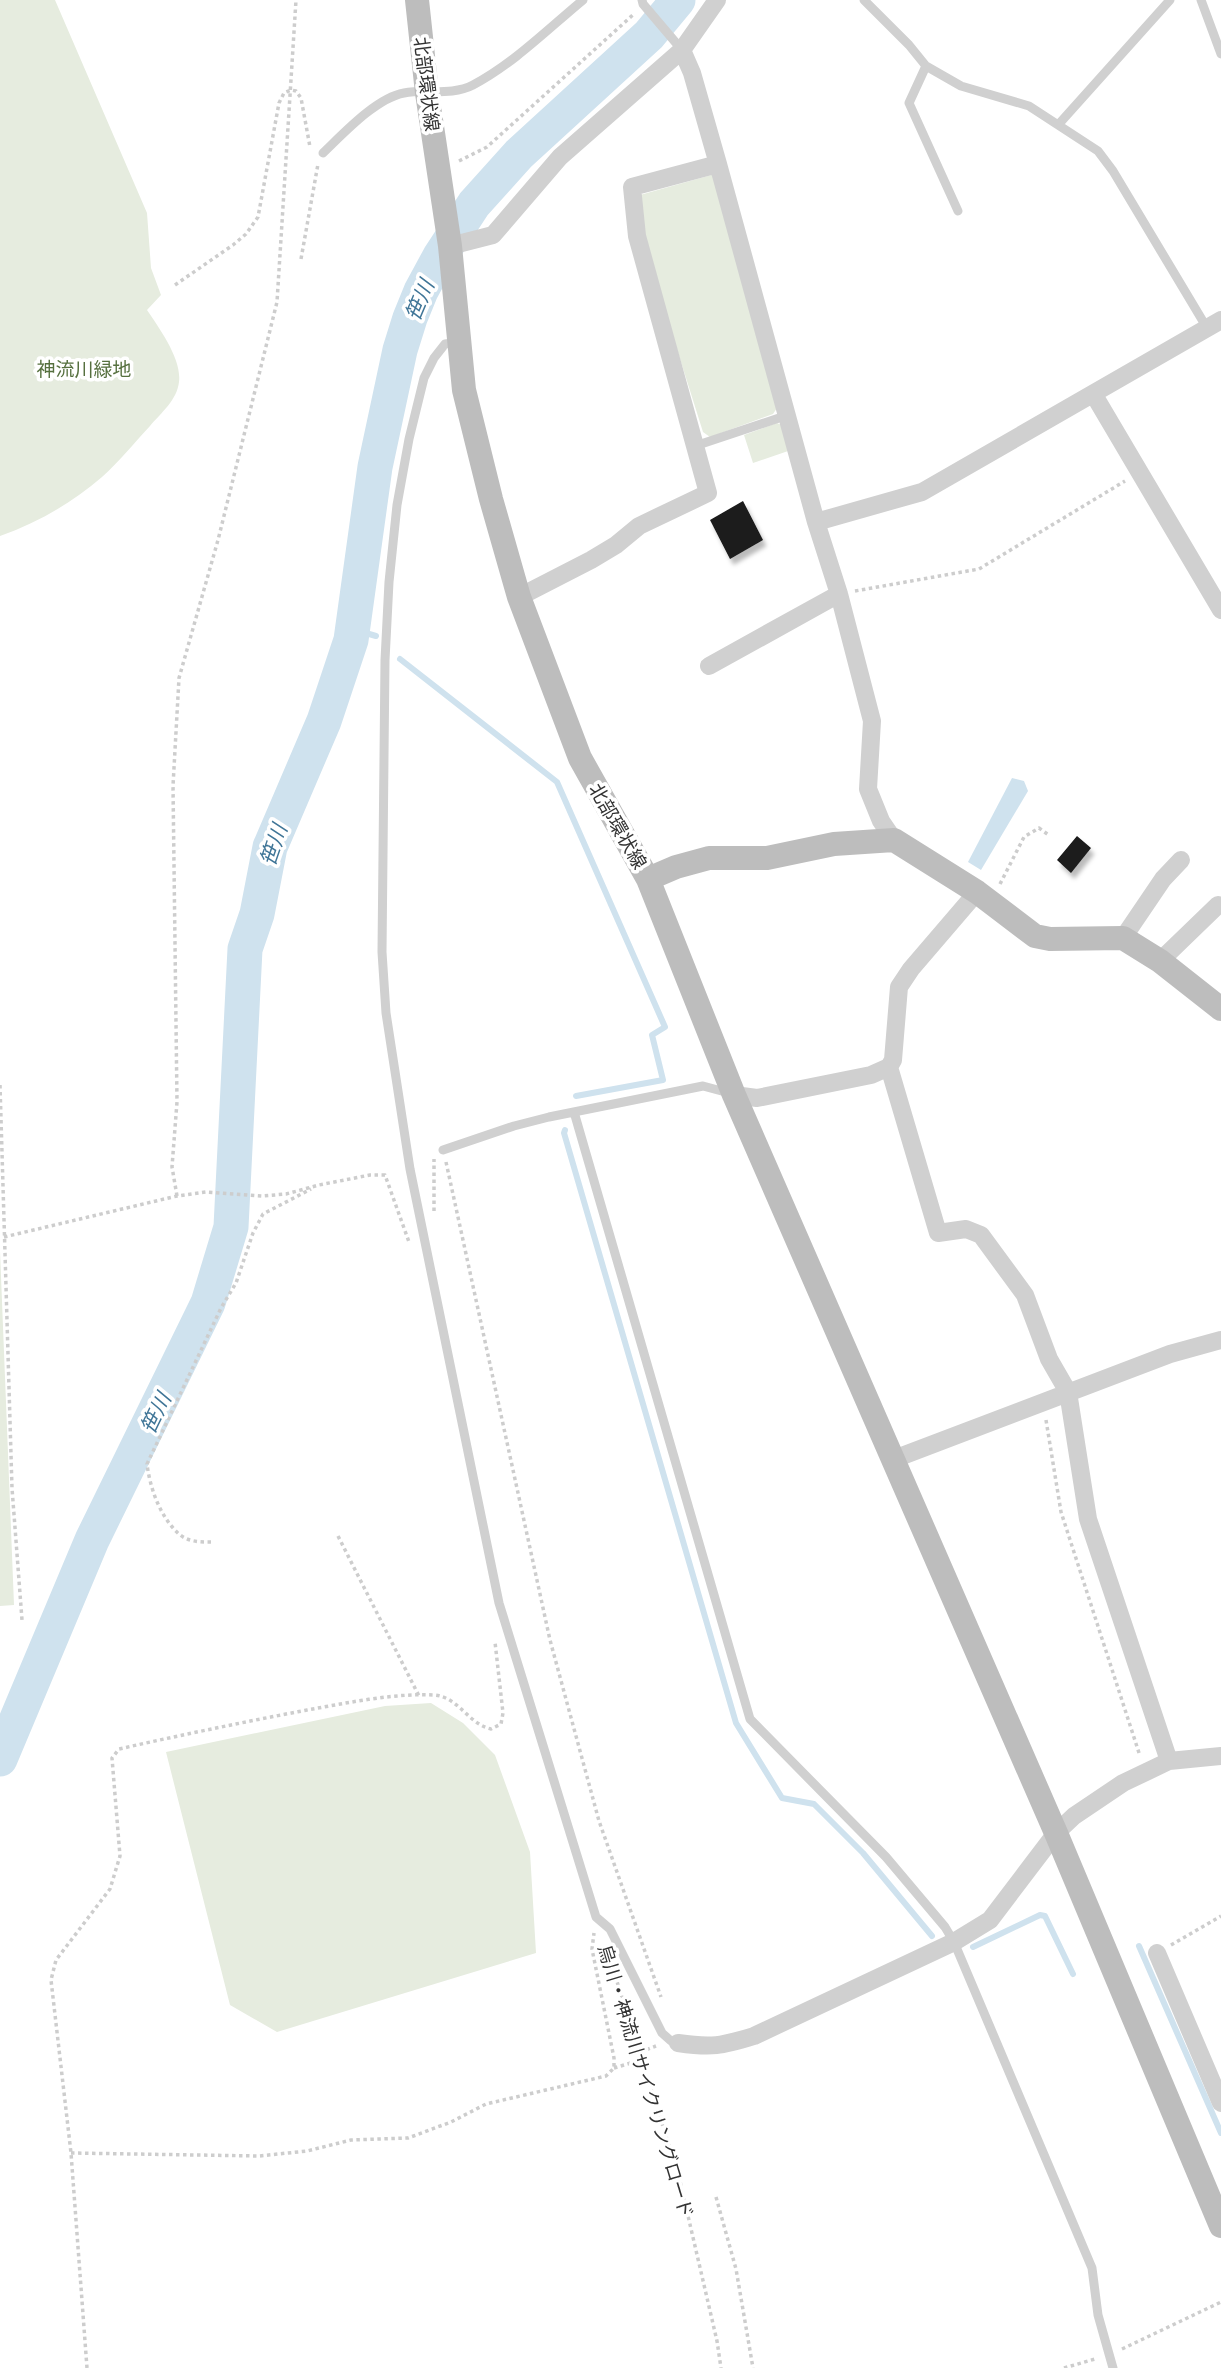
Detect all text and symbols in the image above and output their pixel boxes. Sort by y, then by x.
street label: 北部環状線 [408,35,446,133]
water label: 笹川 [398,273,441,325]
park label: 神流川緑地 [36,356,132,382]
street label: 北部環状線 [583,778,653,874]
water label: 笹川 [253,819,294,869]
water label: 笹川 [133,1386,178,1438]
street label: 烏川・神流川サイクリングロード [592,1941,700,2221]

